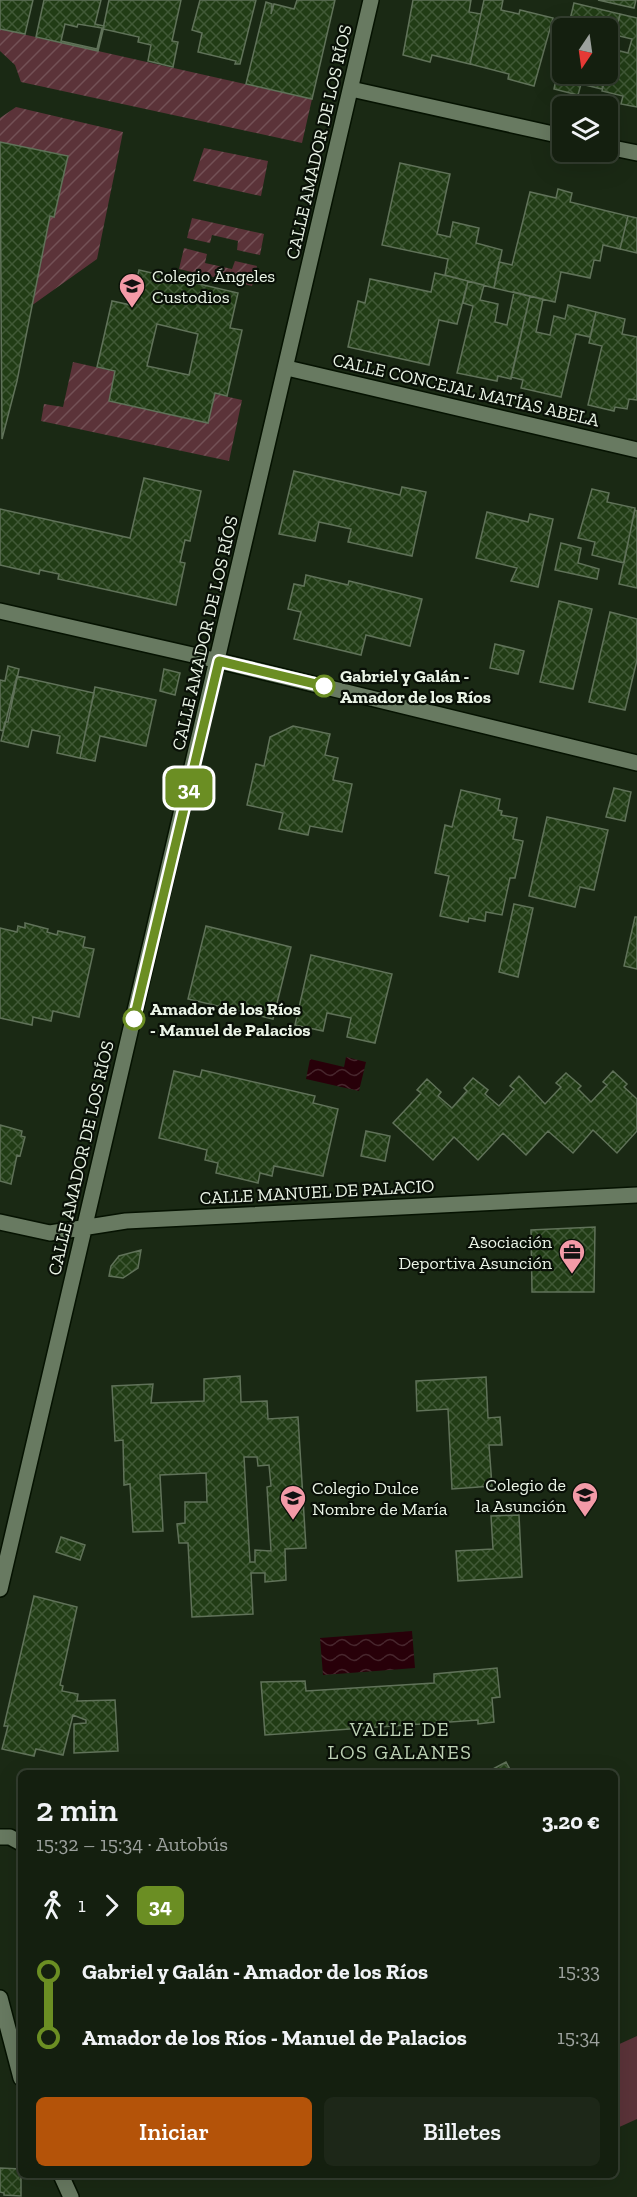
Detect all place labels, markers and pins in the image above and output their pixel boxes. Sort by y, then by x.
place label: Colegio Ángeles Custodios [152,265,275,308]
school or university icon: Colegio Ángeles Custodios [117,271,147,309]
place label: Gabriel y Galán - Amador de los Ríos [340,665,491,708]
marker: Gabriel y Galán - Amador de los Ríos [313,675,335,697]
place label: Amador de los Ríos - Manuel de Palacios [150,998,311,1041]
marker: Amador de los Ríos - Manuel de Palacios [123,1008,145,1030]
place label: Asociación Deportiva Asunción [398,1231,553,1274]
office icon: Asociación Deportiva Asunción [557,1237,587,1275]
place label: Colegio de la Asunción [476,1474,567,1517]
place label: Colegio Dulce Nombre de María [312,1477,448,1520]
school or university icon: Colegio de la Asunción [570,1480,600,1518]
school or university icon: Colegio Dulce Nombre de María [278,1483,308,1521]

